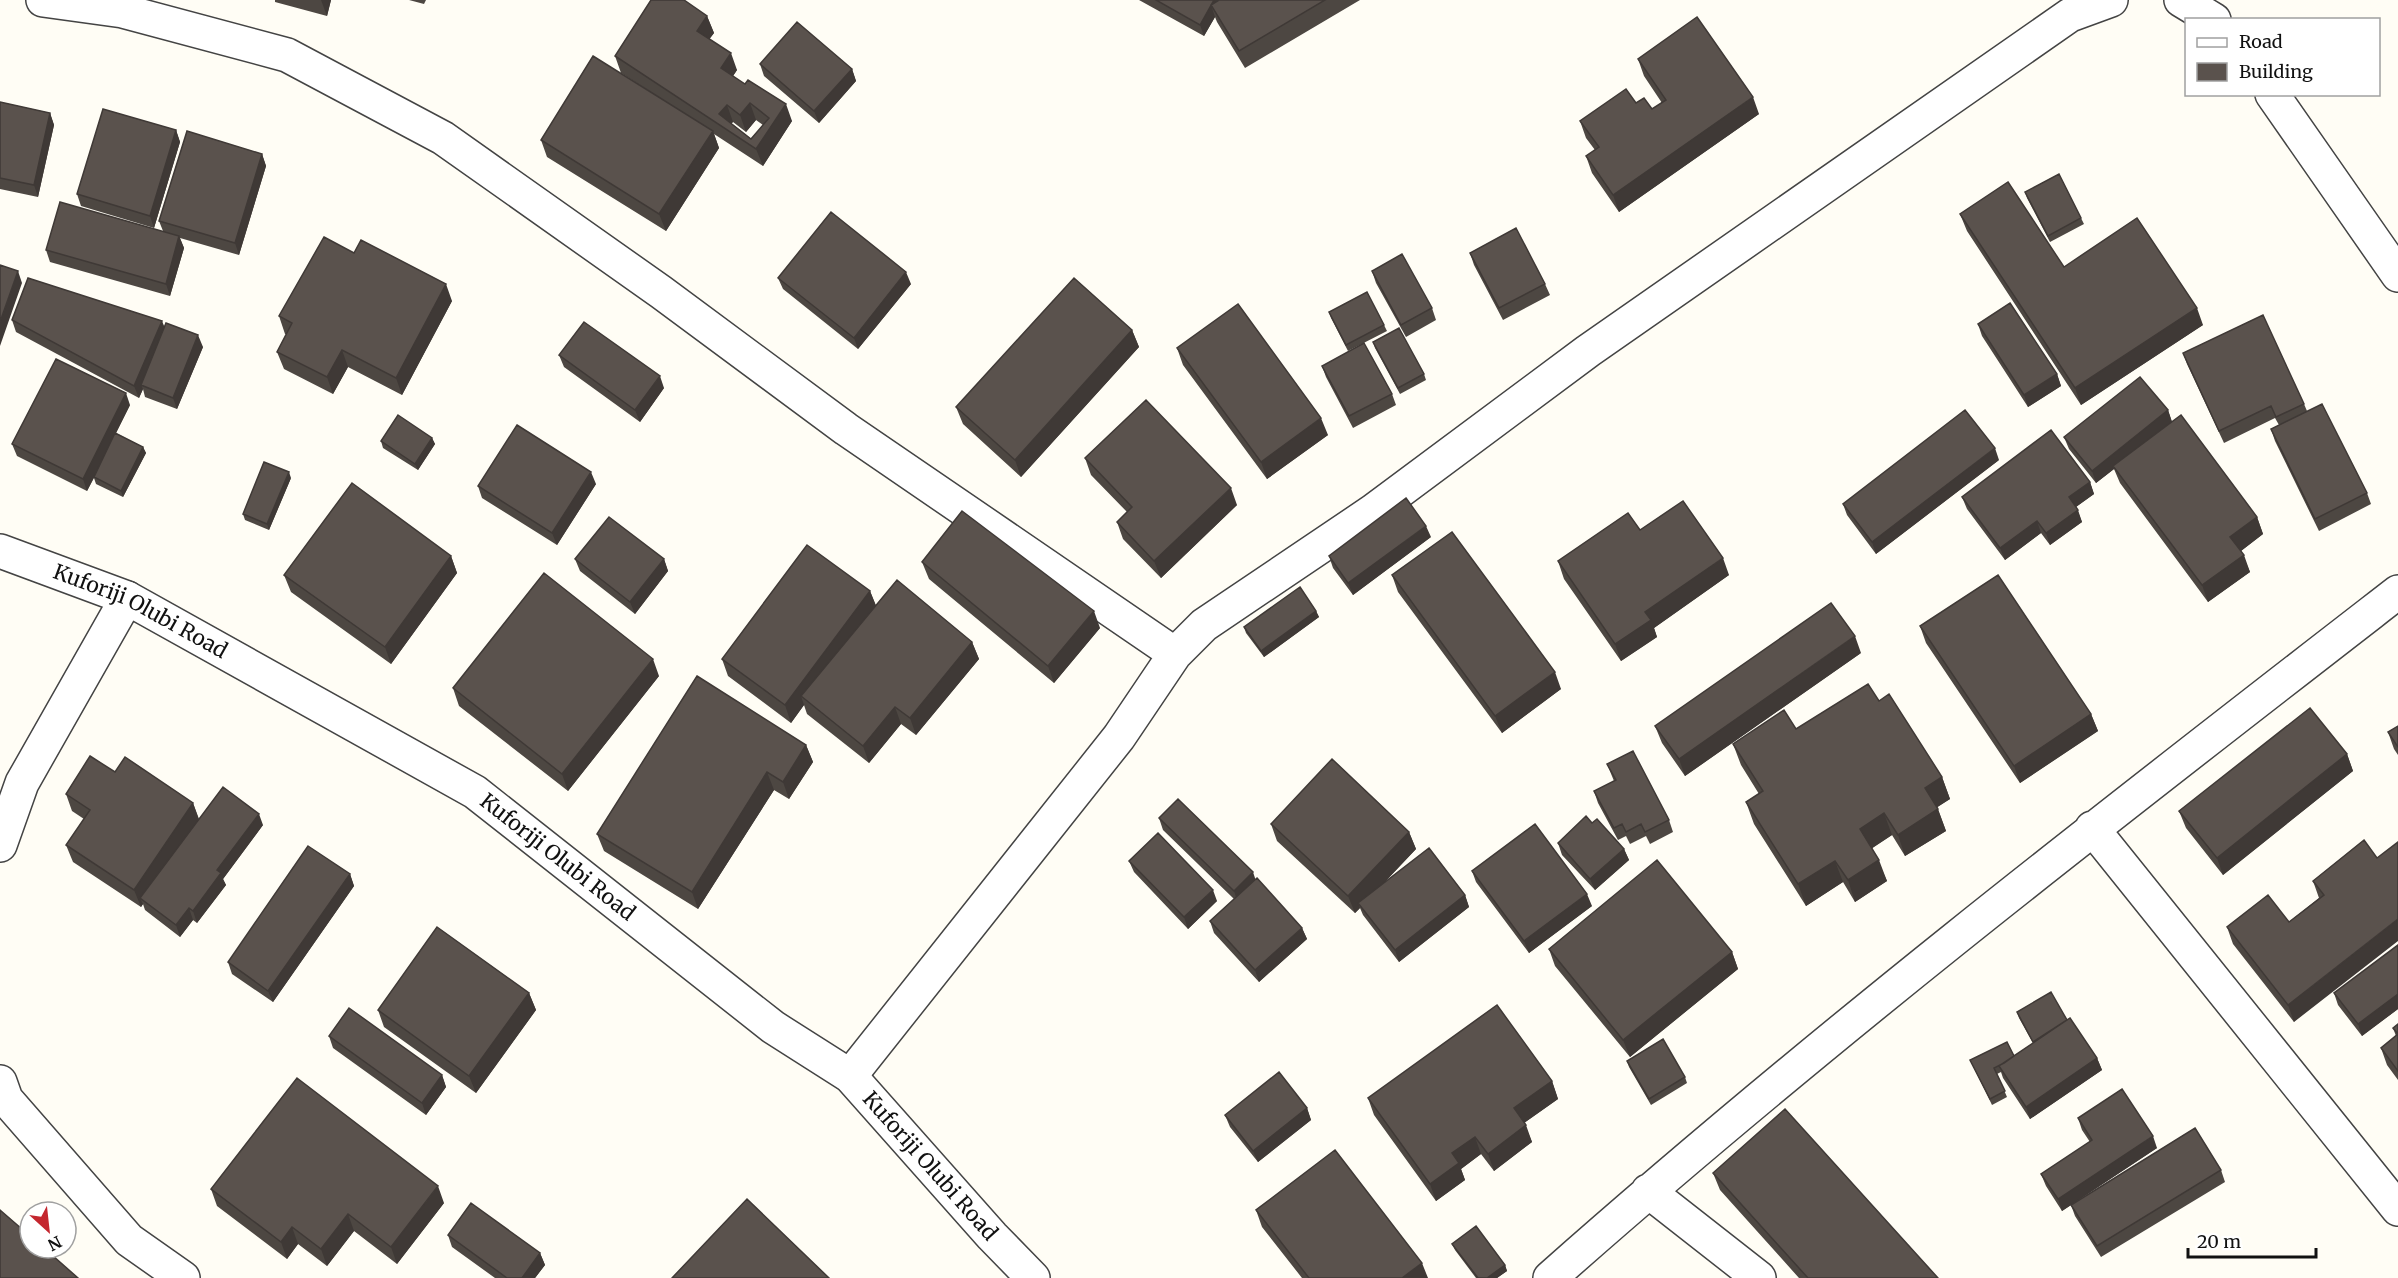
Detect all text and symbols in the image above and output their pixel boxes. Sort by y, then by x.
legend [2185,18,2380,96]
text: Road [2239,30,2283,53]
text: Building [2239,60,2313,83]
street label: Kuforiji Olubi Road [50,558,233,664]
street label: Kuforiji Olubi Road [475,787,641,927]
street label: Kuforiji Olubi Road [857,1086,1004,1246]
north arrow [18,1200,78,1260]
scale bar [2188,1221,2316,1259]
text: 20 m [2197,1230,2241,1253]
text: N [44,1232,65,1255]

